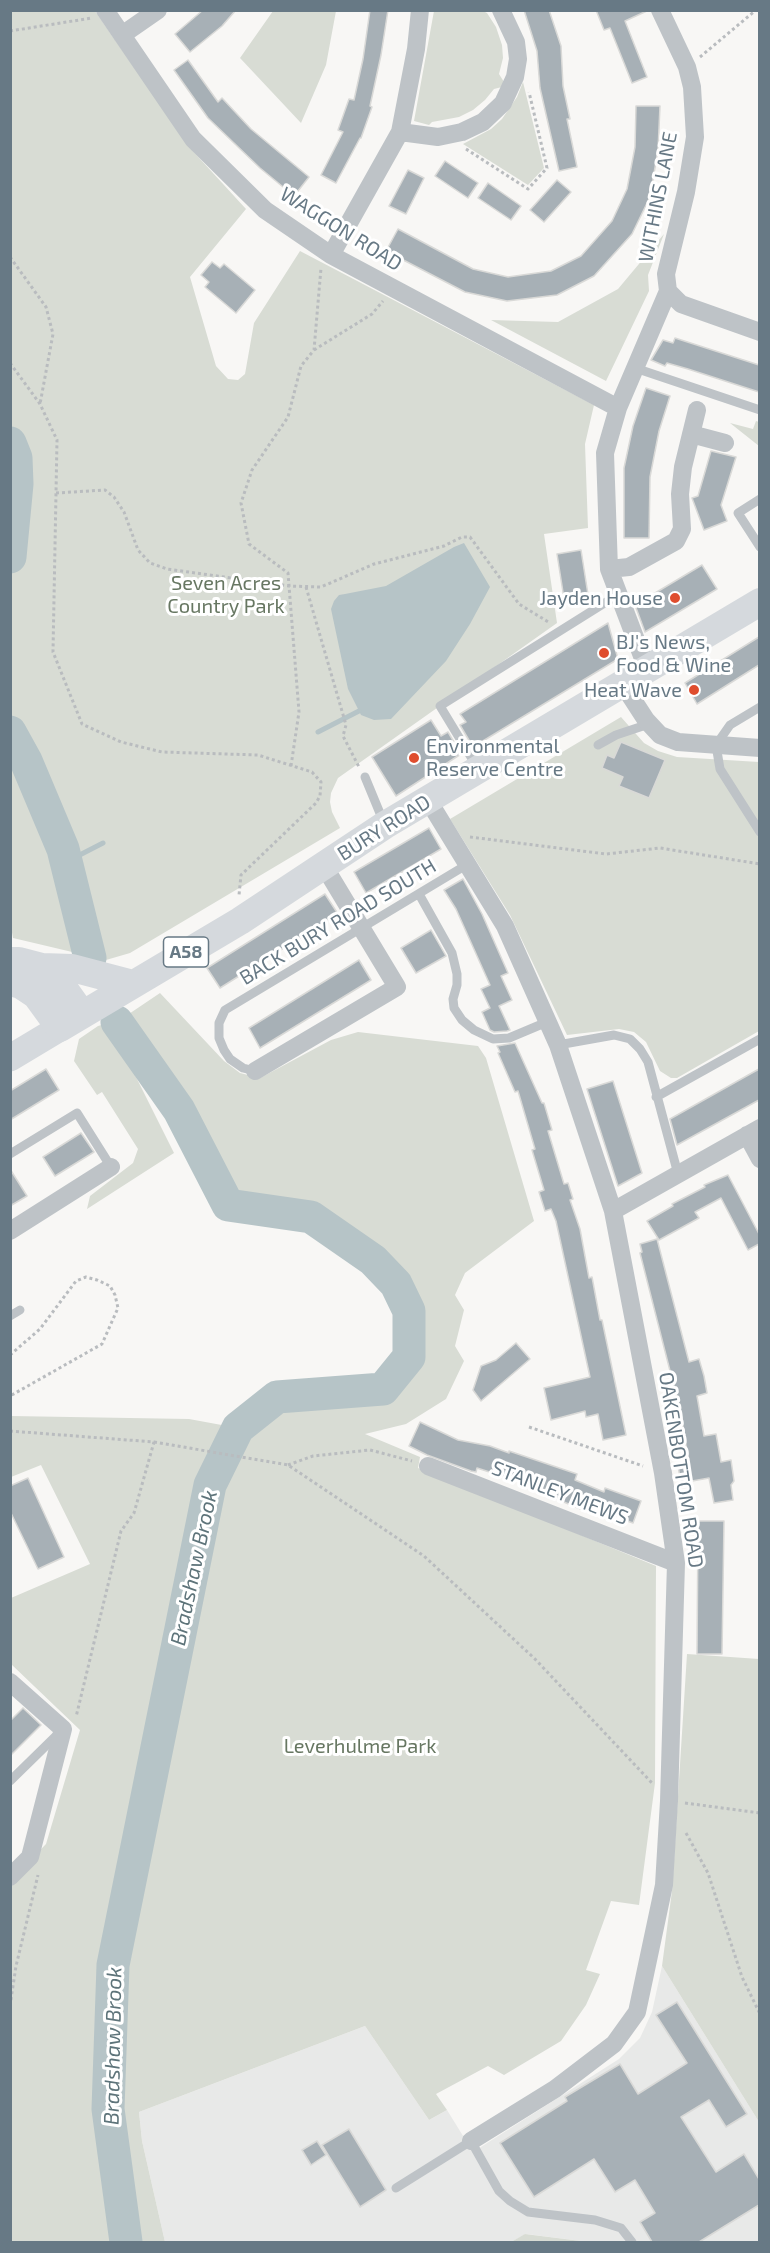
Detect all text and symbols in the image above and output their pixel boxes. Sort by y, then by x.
street label: WITHINS LANE [634,130,682,264]
street label: WAGGON ROAD [276,182,406,276]
park label: Seven Acres Country Park [167,571,285,618]
place label: Jayden House [539,586,663,610]
marker: Jayden House [668,591,682,605]
place label: BJ's News, Food & Wine [616,630,731,677]
marker: BJ's News, Food & Wine [597,646,611,660]
place label: Heat Wave [584,678,682,702]
marker: Heat Wave [687,683,701,697]
place label: Environmental Reserve Centre [426,734,563,781]
marker: Environmental Reserve Centre [407,751,421,765]
street label: BURY ROAD [333,790,435,866]
street label: BACK BURY ROAD SOUTH [235,854,441,990]
road number: A58 [164,937,208,967]
street label: OAKENBOTTOM ROAD [654,1370,708,1570]
street label: STANLEY MEWS [488,1456,632,1530]
water label: Bradshaw Brook [165,1488,223,1648]
park label: Leverhulme Park [284,1734,436,1758]
water label: Bradshaw Brook [99,1967,127,2125]

